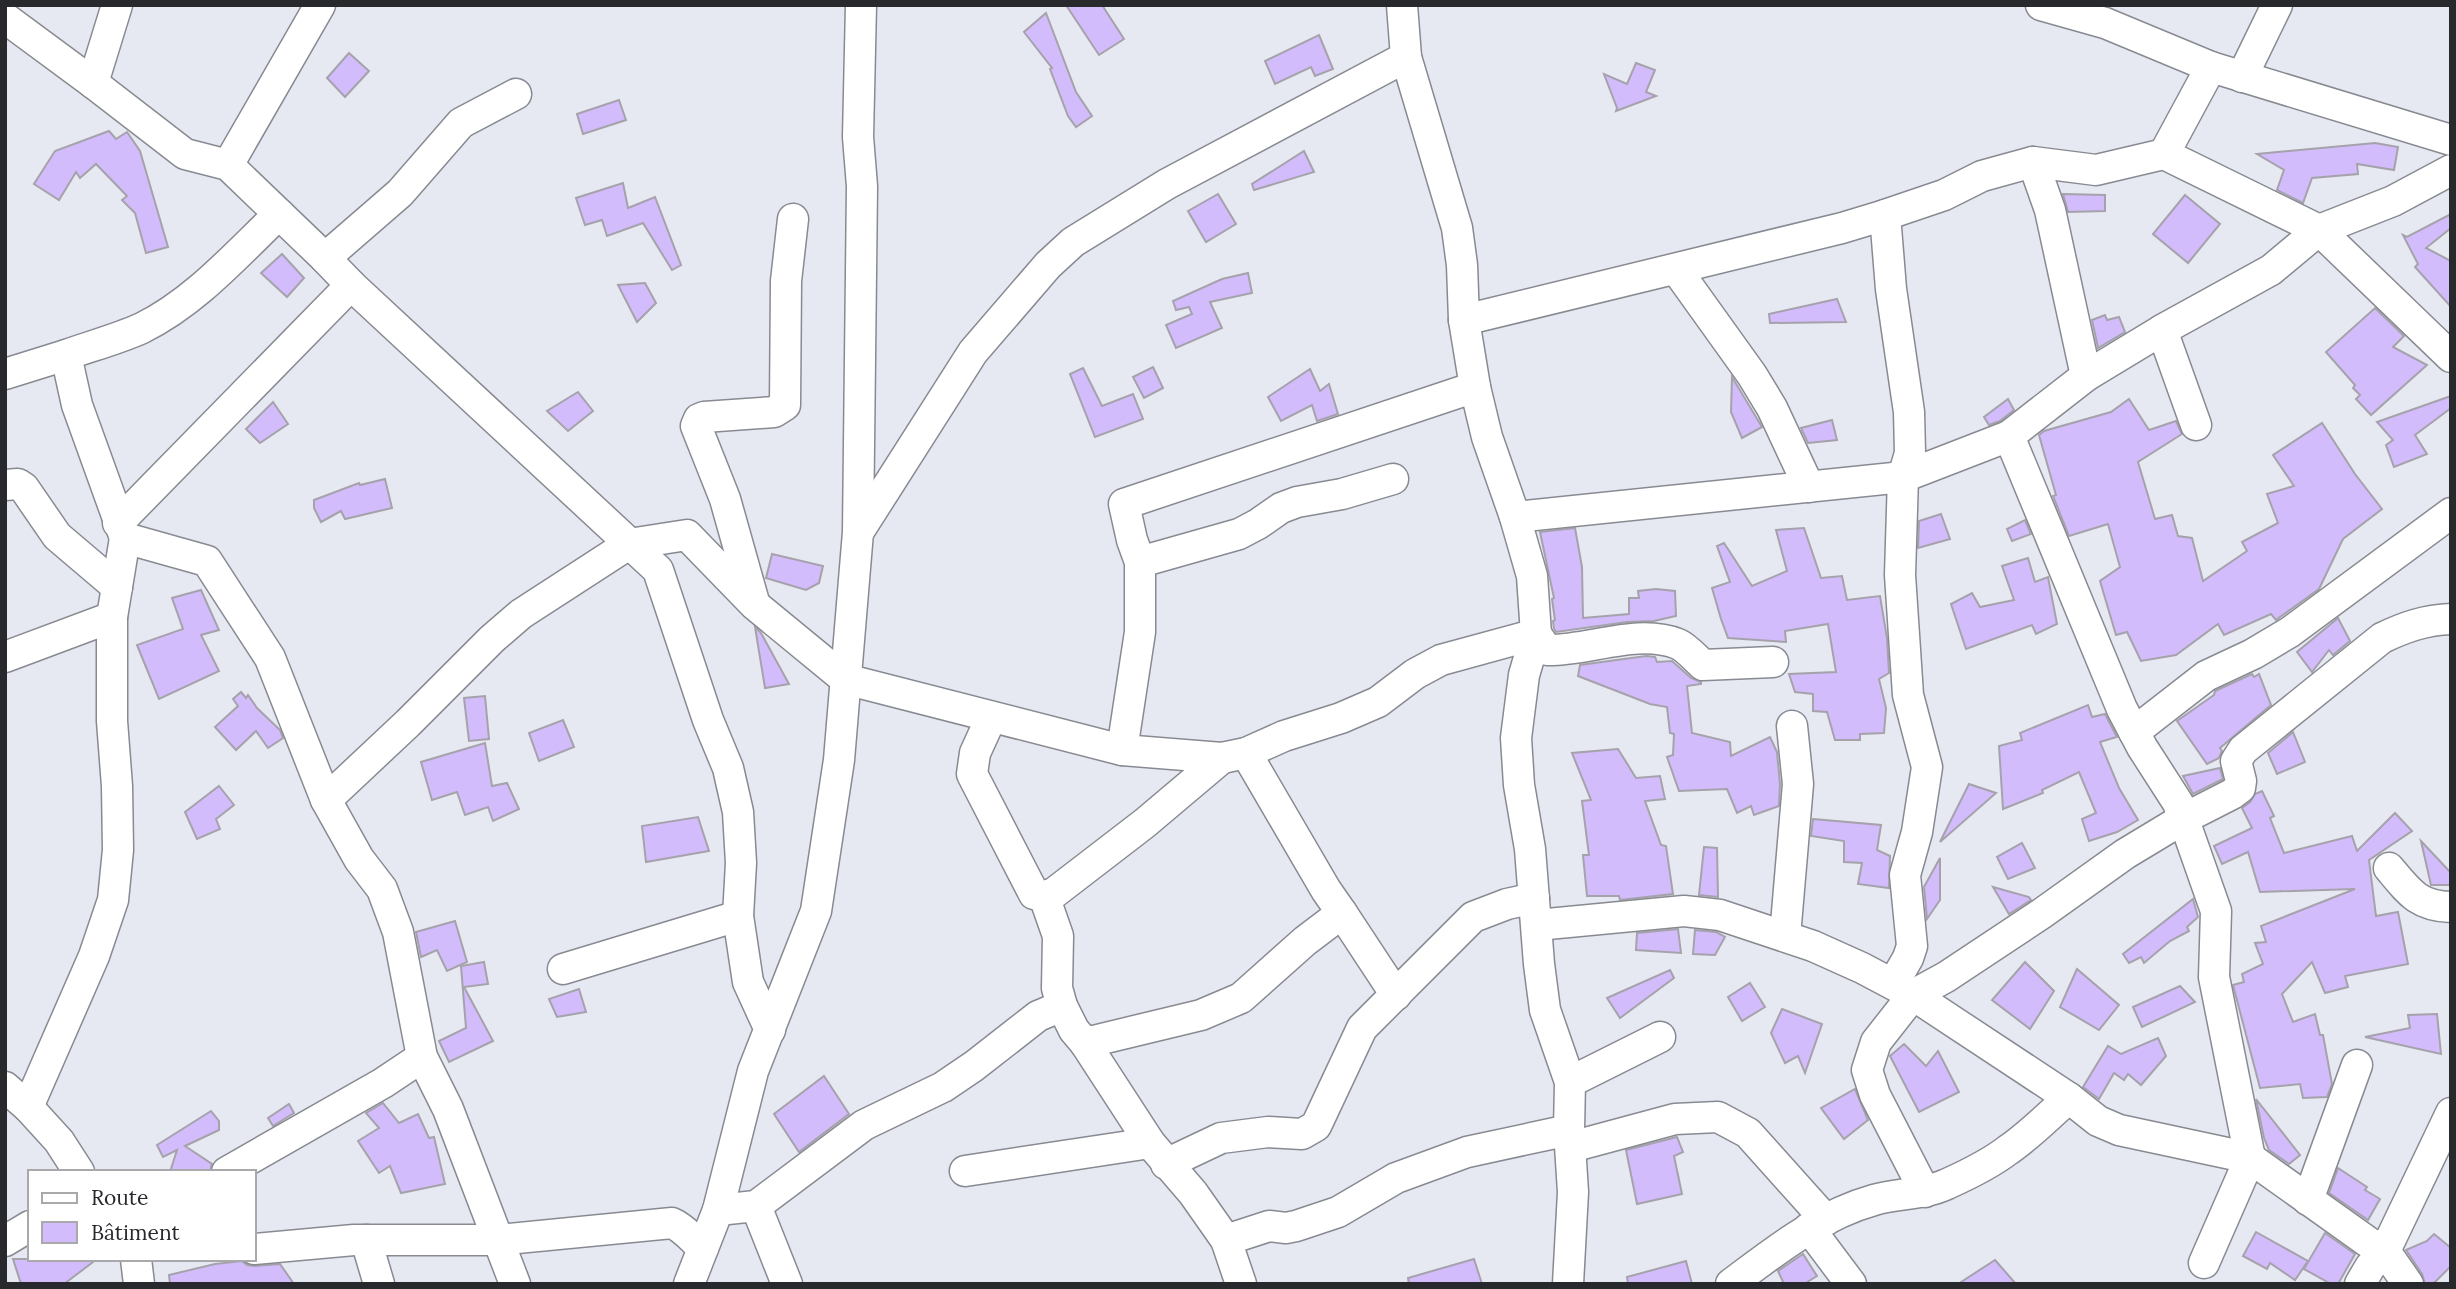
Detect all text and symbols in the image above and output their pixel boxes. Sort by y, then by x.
legend [28,1170,256,1261]
text: Route [91,1184,148,1211]
text: Bâtiment [91,1219,180,1246]

